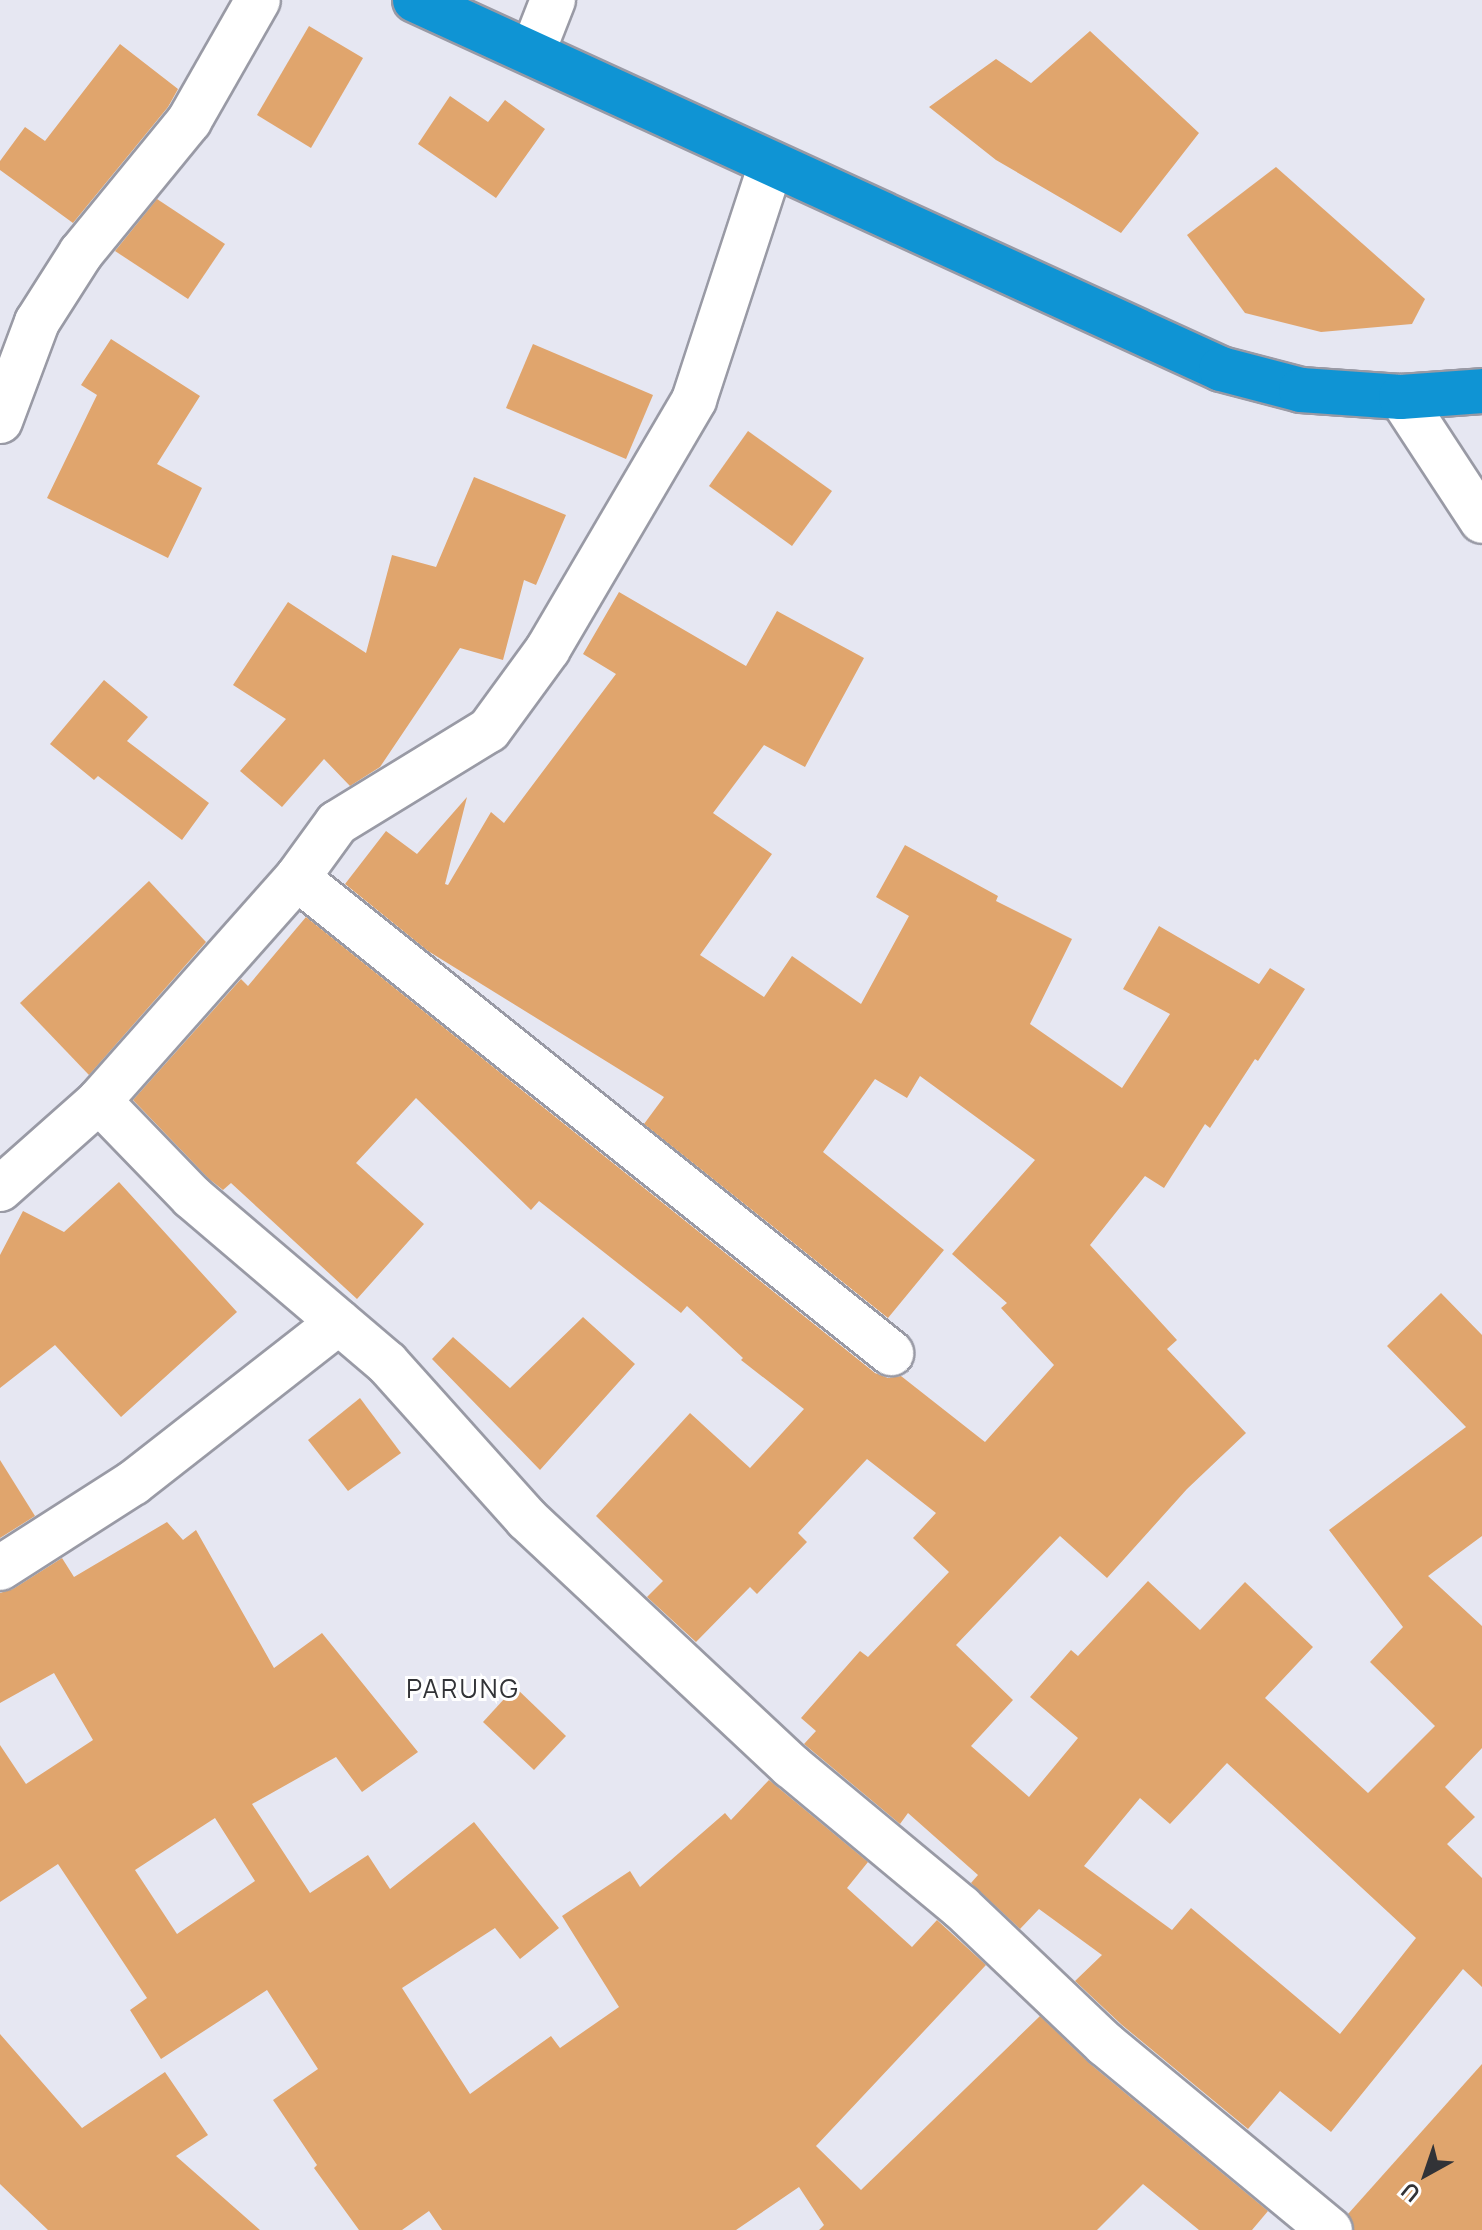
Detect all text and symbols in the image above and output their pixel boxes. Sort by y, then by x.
district label: PARUNG [406,1673,520,1705]
north arrow [1386,2134,1466,2214]
text: U [1395,2176,1426,2209]

